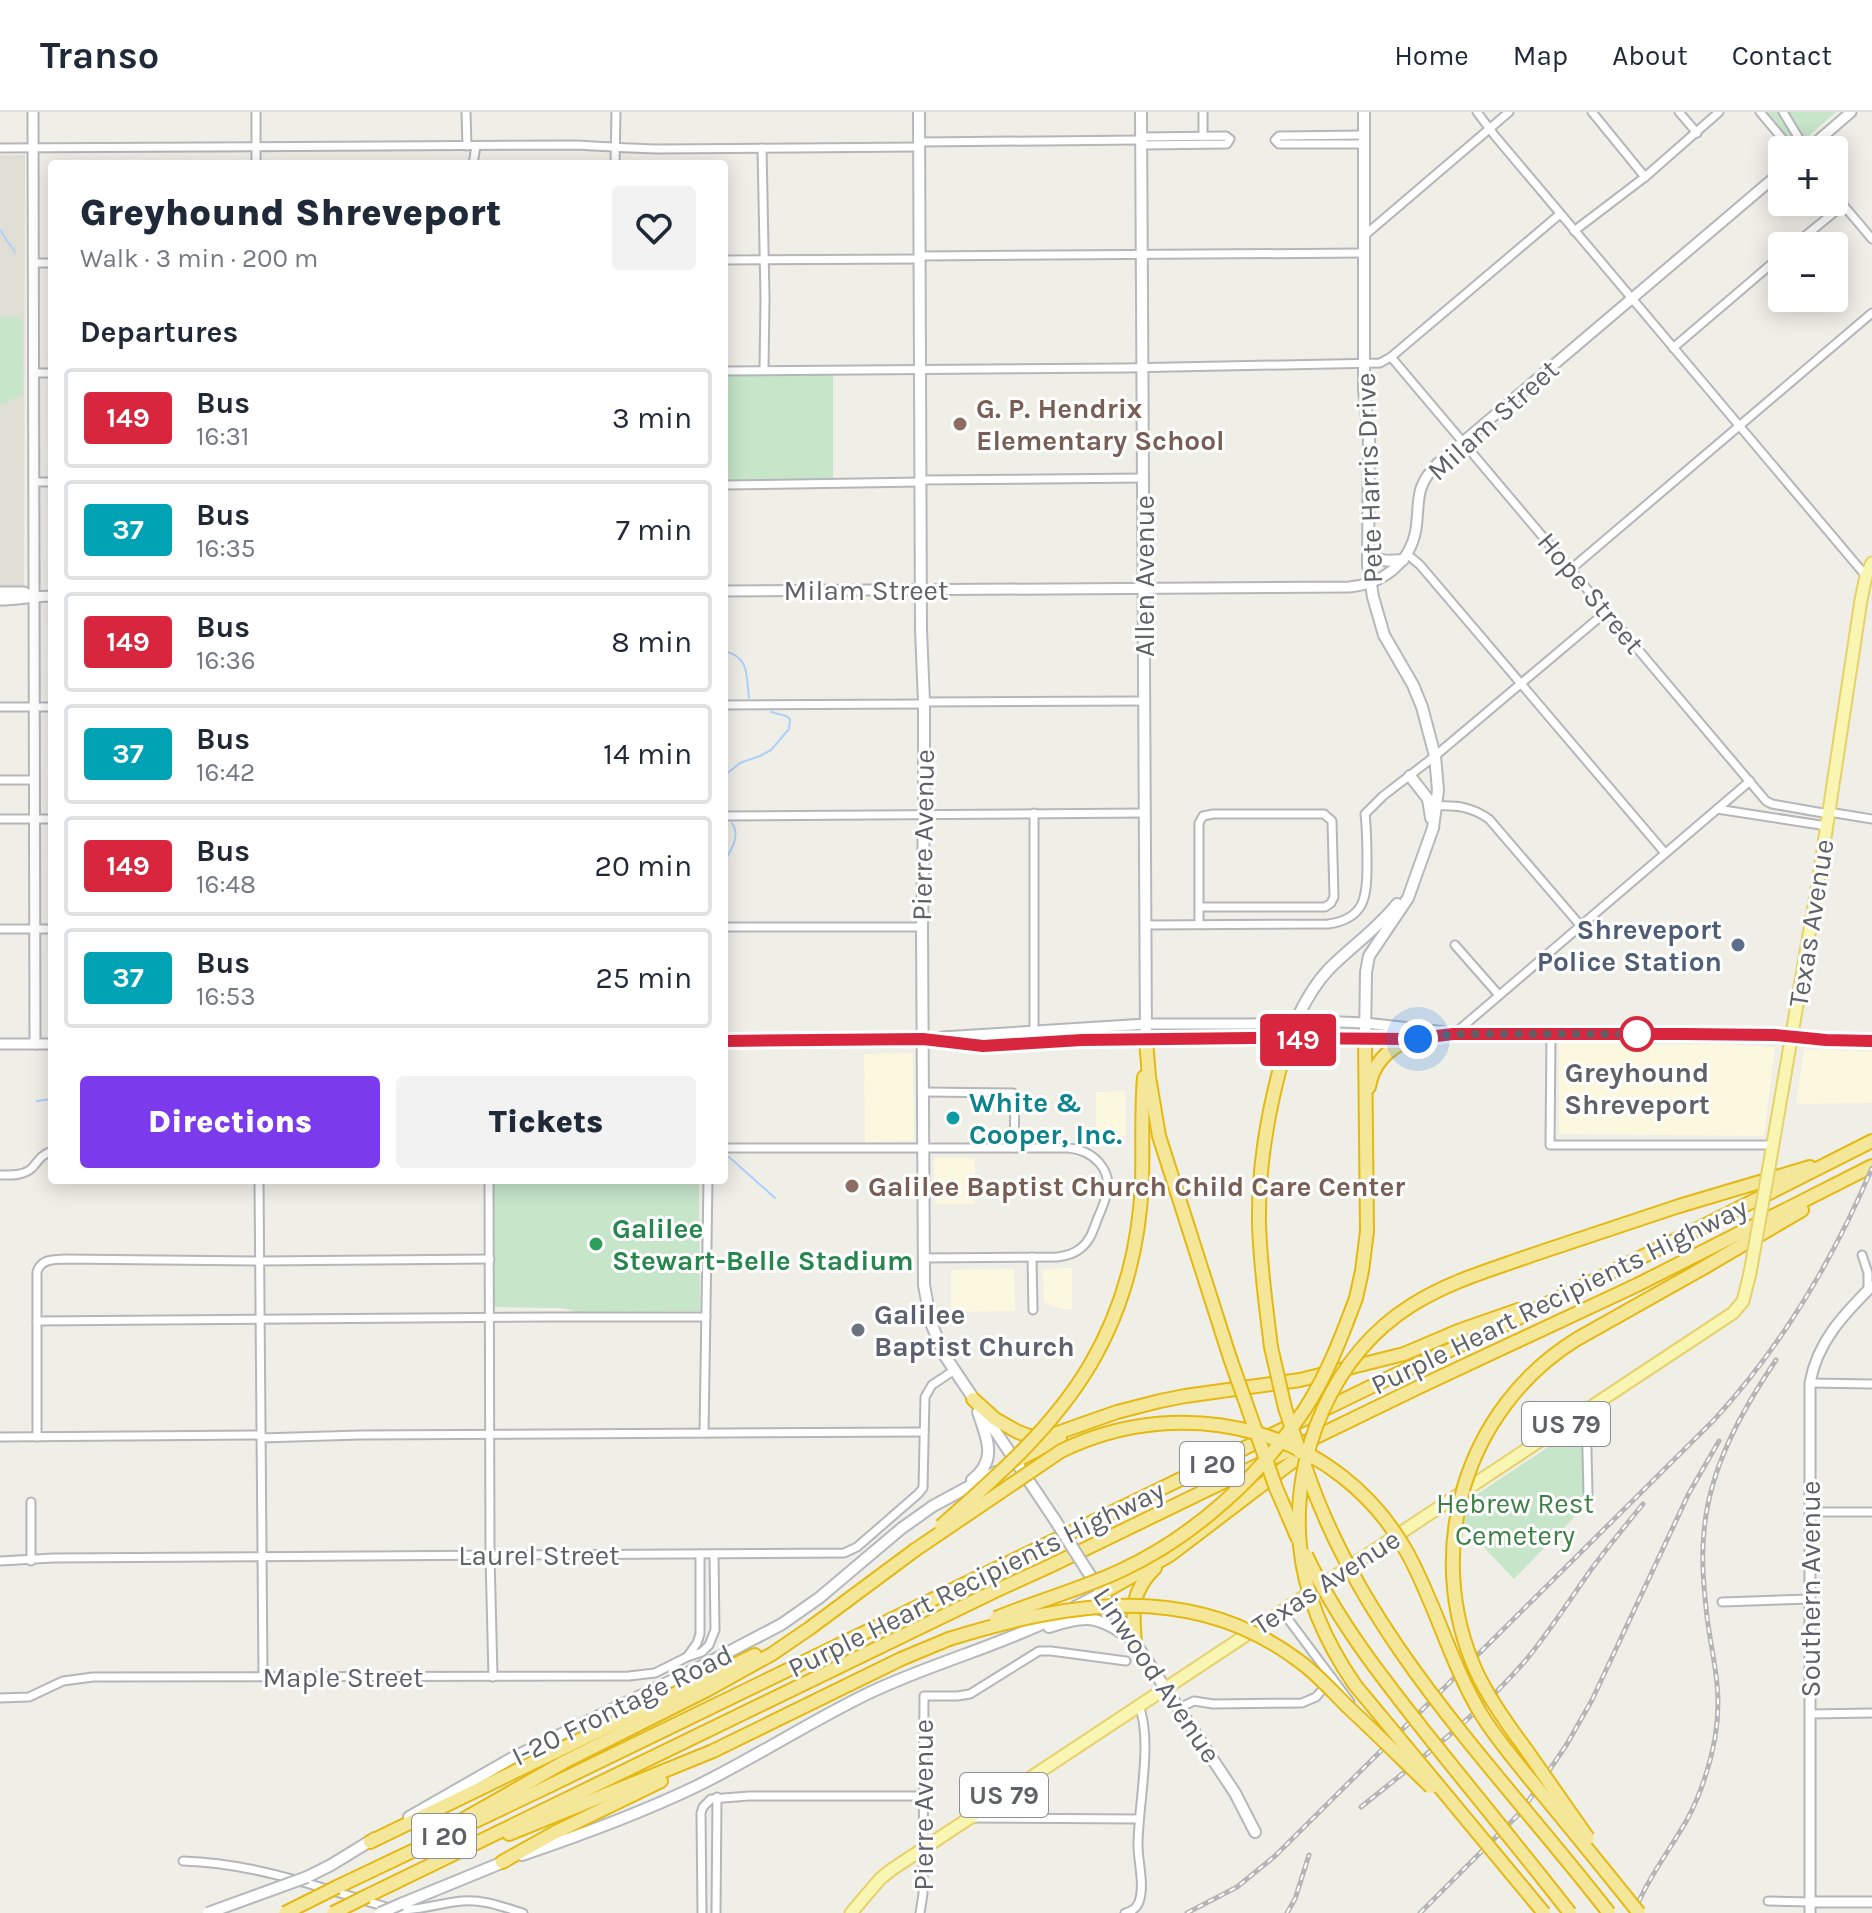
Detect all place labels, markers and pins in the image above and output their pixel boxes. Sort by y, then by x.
place label: G. P. Hendrix Elementary School [976,392,1225,457]
marker: G. P. Hendrix Elementary School [951,415,969,433]
place label: Shreveport Police Station [1537,913,1722,978]
marker: Shreveport Police Station [1729,936,1747,954]
marker: Greyhound Shreveport [1620,1017,1654,1051]
place label: Greyhound Shreveport [1564,1056,1710,1121]
place label: White & Cooper, Inc. [969,1086,1122,1151]
marker: White & Cooper, Inc. [944,1109,962,1127]
place label: Galilee Baptist Church Child Care Center [868,1170,1405,1203]
marker: Galilee Baptist Church Child Care Center [843,1177,861,1195]
place label: Galilee Stewart-Belle Stadium [612,1212,914,1277]
marker: Galilee Stewart-Belle Stadium [587,1235,605,1253]
place label: Galilee Baptist Church [874,1298,1075,1363]
marker: Galilee Baptist Church [849,1321,867,1339]

